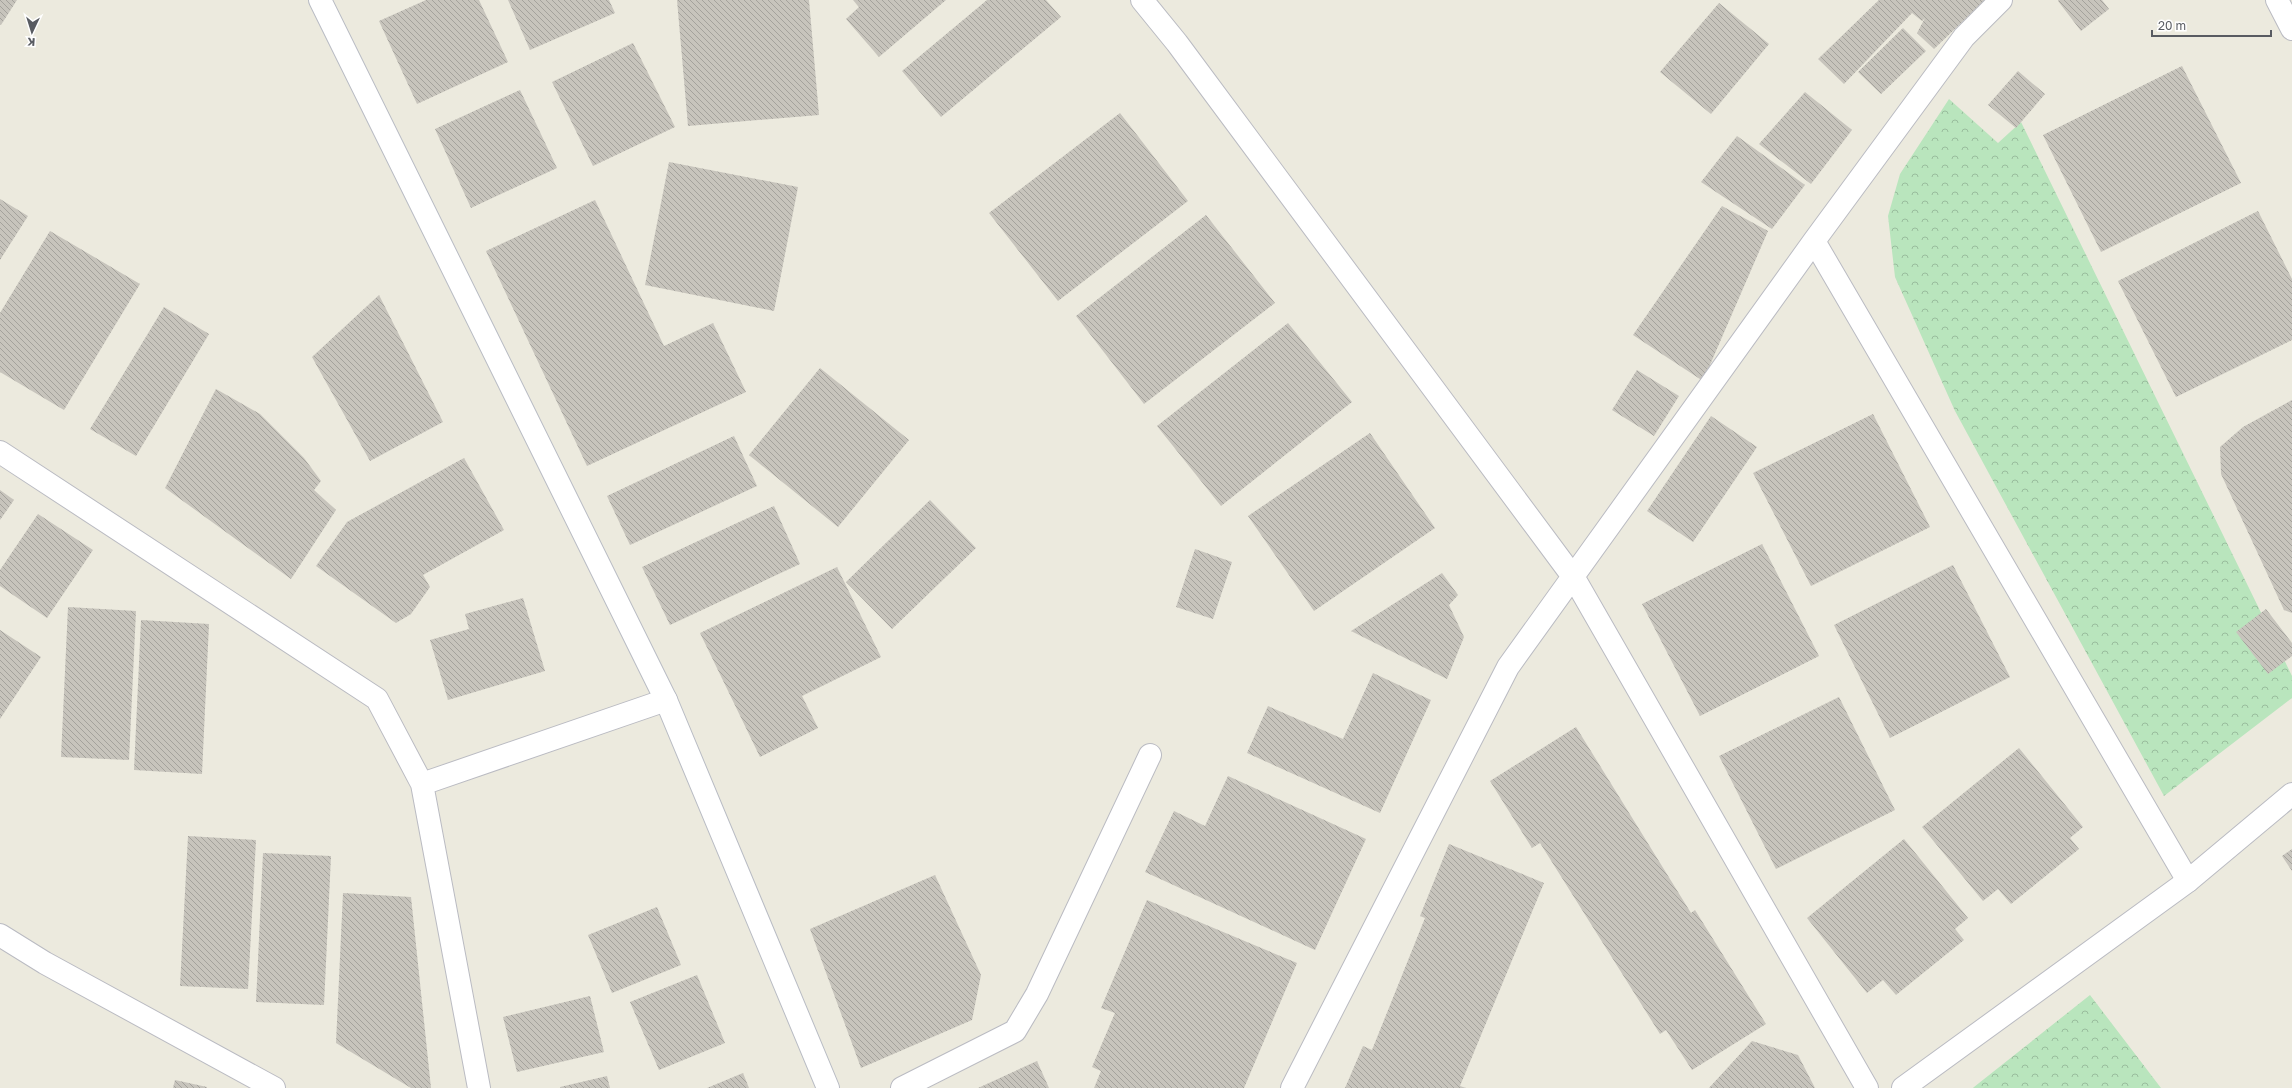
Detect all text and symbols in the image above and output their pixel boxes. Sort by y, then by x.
north arrow [12,12,52,52]
scale bar [2152,12,2271,38]
text: 20 m [2158,18,2186,33]
text: K [27,36,36,49]

